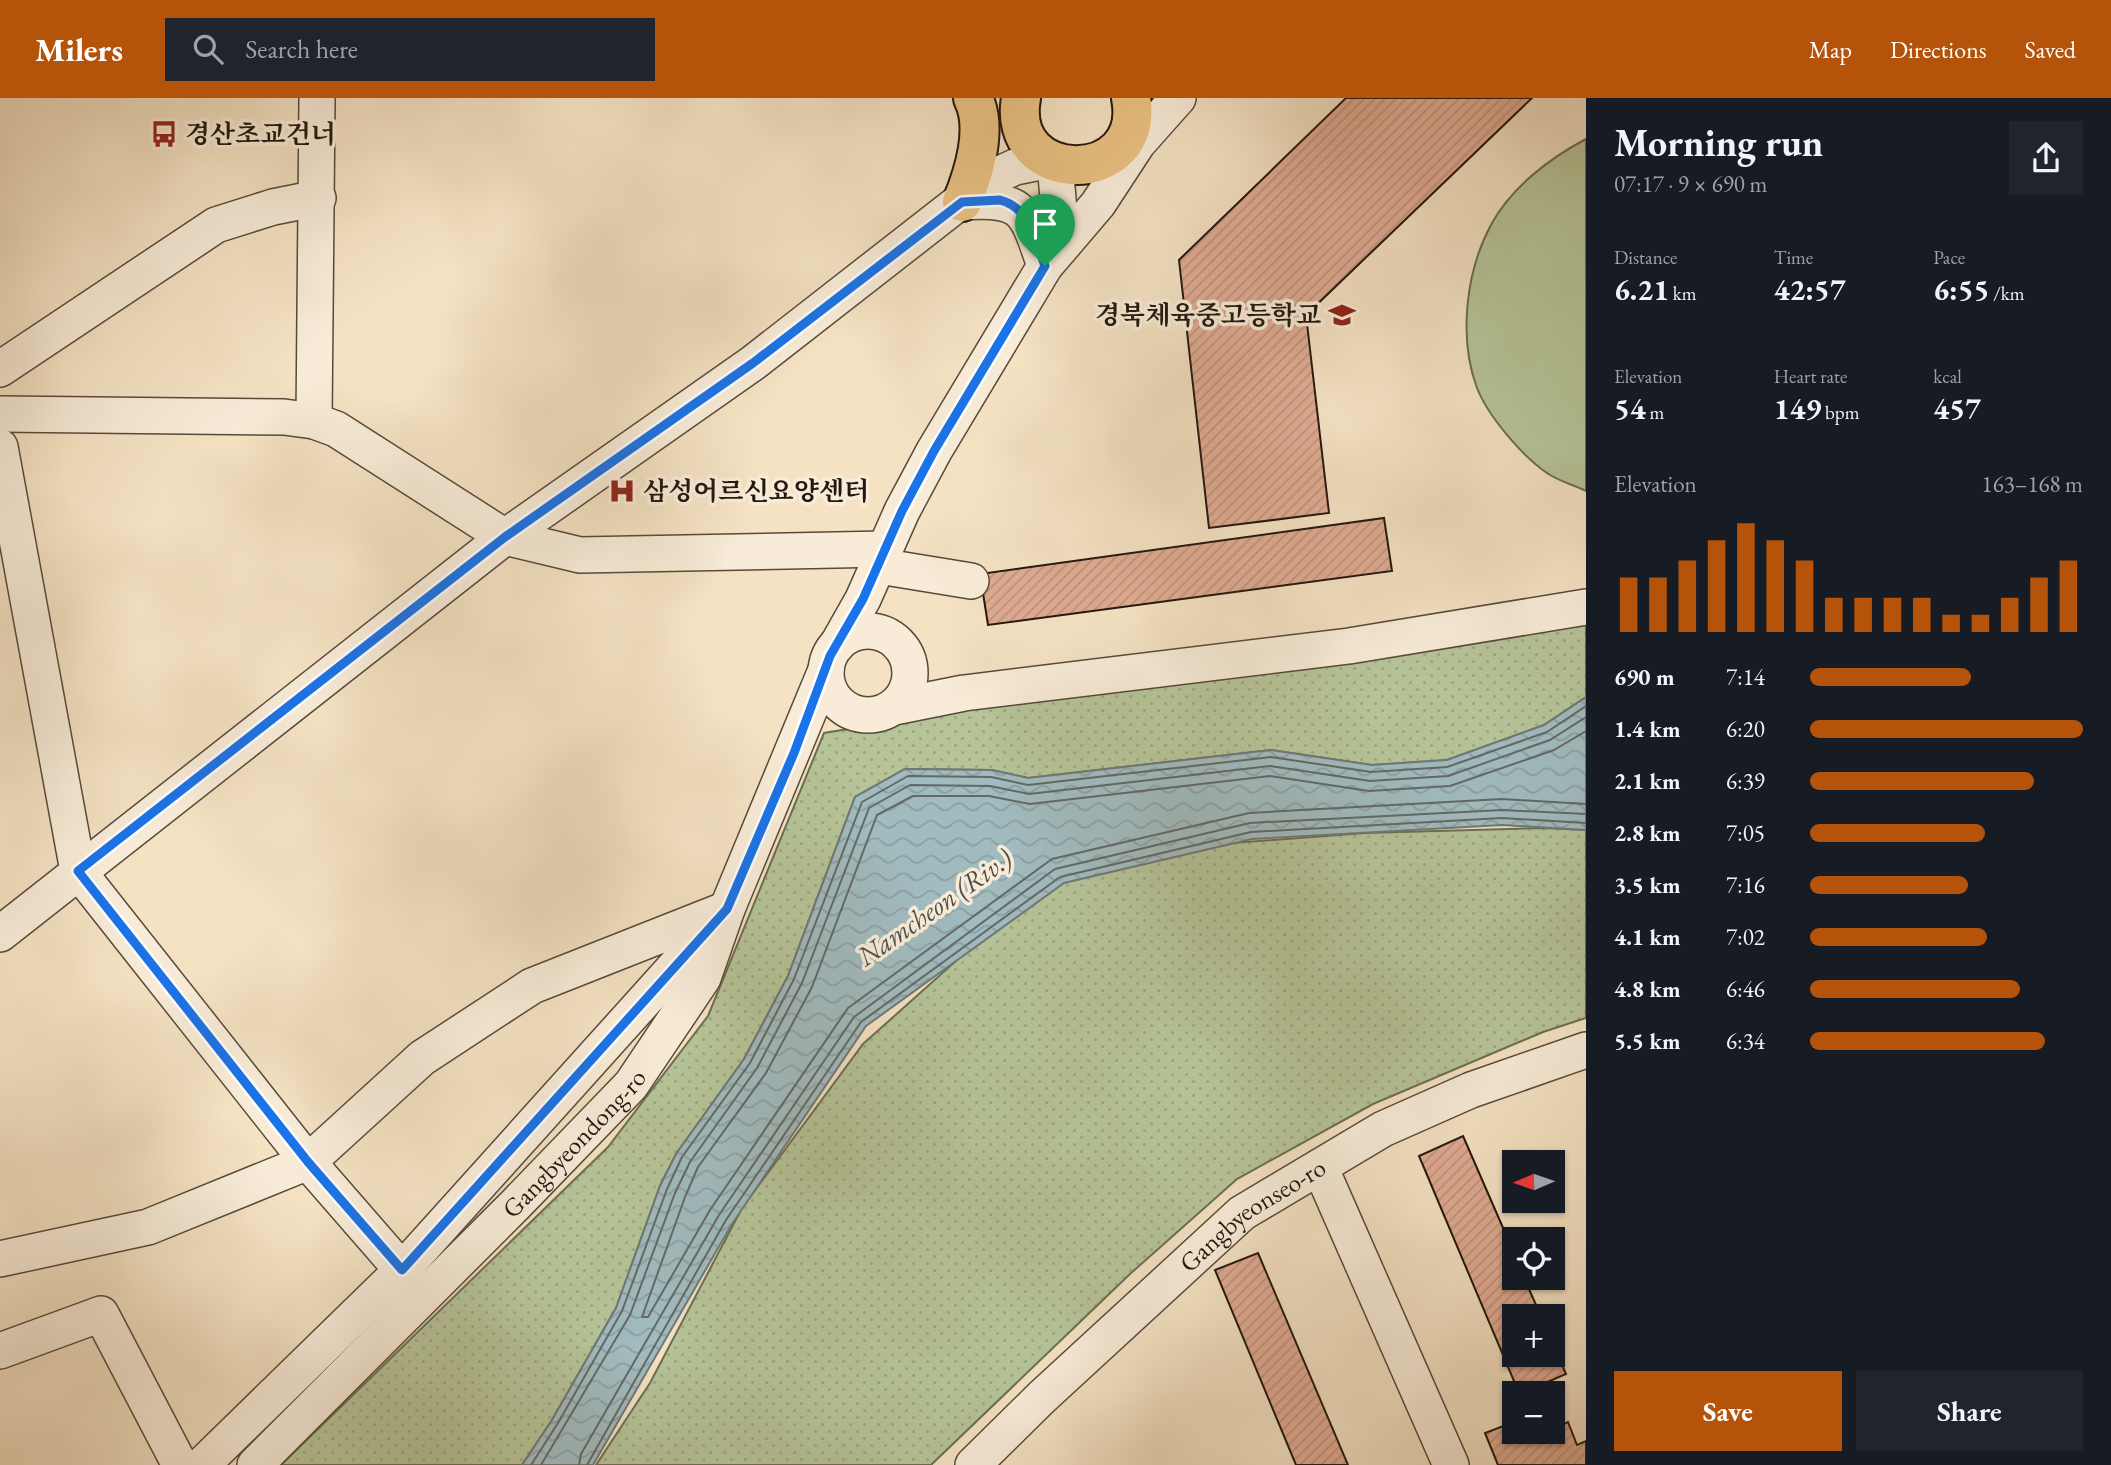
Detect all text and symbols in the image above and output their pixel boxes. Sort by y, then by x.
search box [165,18,655,81]
text: Milers [35,28,123,71]
icon: search [189,30,227,68]
text: Search here [245,32,358,66]
text: Map [1809,34,1852,65]
text: Directions [1890,34,1987,65]
text: Saved [2025,34,2076,65]
place label: 경산초교건너 [185,117,336,151]
text: Morning run [1614,118,1823,167]
bus stop icon: 경산초교건너 [149,119,179,149]
button: share [2009,121,2083,195]
text: 07:17 · 9 × 690 m [1614,169,1767,199]
pin [1015,194,1075,266]
icon: arrive [1026,205,1064,243]
text: Distance [1614,245,1677,270]
text: Time [1774,245,1813,270]
text: Pace [1933,245,1965,270]
text: 6.21 [1614,270,1669,309]
text: 42:57 [1774,270,1846,309]
text: 6:55 [1933,270,1989,309]
text: km [1669,281,1697,306]
text: /km [1989,281,2024,306]
place label: 경북체육중고등학교 [1095,298,1321,332]
school or university icon: 경북체육중고등학교 [1327,300,1357,330]
text: Elevation [1614,364,1682,389]
text: Heart rate [1774,364,1847,389]
text: kcal [1933,364,1962,389]
text: 54 [1614,389,1646,428]
text: 149 [1774,389,1821,428]
text: 457 [1933,389,1981,428]
text: m [1646,400,1664,425]
text: bpm [1821,400,1860,425]
text: Elevation [1614,469,1697,499]
text: 163–168 m [1982,469,2083,499]
place label: 삼성어르신요양센터 [643,474,869,508]
hospital icon: 삼성어르신요양센터 [607,476,637,506]
text: 690 m [1614,662,1675,692]
text: 7:14 [1726,662,1765,692]
text: 1.4 km [1614,714,1681,744]
text: 6:20 [1726,714,1765,744]
text: 2.1 km [1614,766,1681,796]
text: 6:39 [1726,766,1765,796]
text: 2.8 km [1614,818,1681,848]
text: 7:05 [1726,818,1765,848]
water label: Namcheon (Riv.) [849,840,1019,974]
text: 3.5 km [1614,870,1681,900]
text: 7:16 [1726,870,1765,900]
text: 4.1 km [1614,922,1681,952]
text: 7:02 [1726,922,1765,952]
text: 4.8 km [1614,974,1681,1004]
text: 6:46 [1726,974,1765,1004]
text: 5.5 km [1614,1026,1681,1056]
text: 6:34 [1726,1026,1765,1056]
street label: Gangbyeondong-ro [495,1063,654,1225]
street label: Gangbyeonseo-ro [1172,1150,1332,1280]
north arrow [1502,1150,1564,1213]
map controls [1502,1150,1565,1444]
button: locate [1502,1227,1565,1290]
button: + [1502,1304,1565,1367]
button: Save [1614,1371,1842,1451]
button: Share [1856,1371,2083,1451]
button: − [1502,1381,1565,1444]

